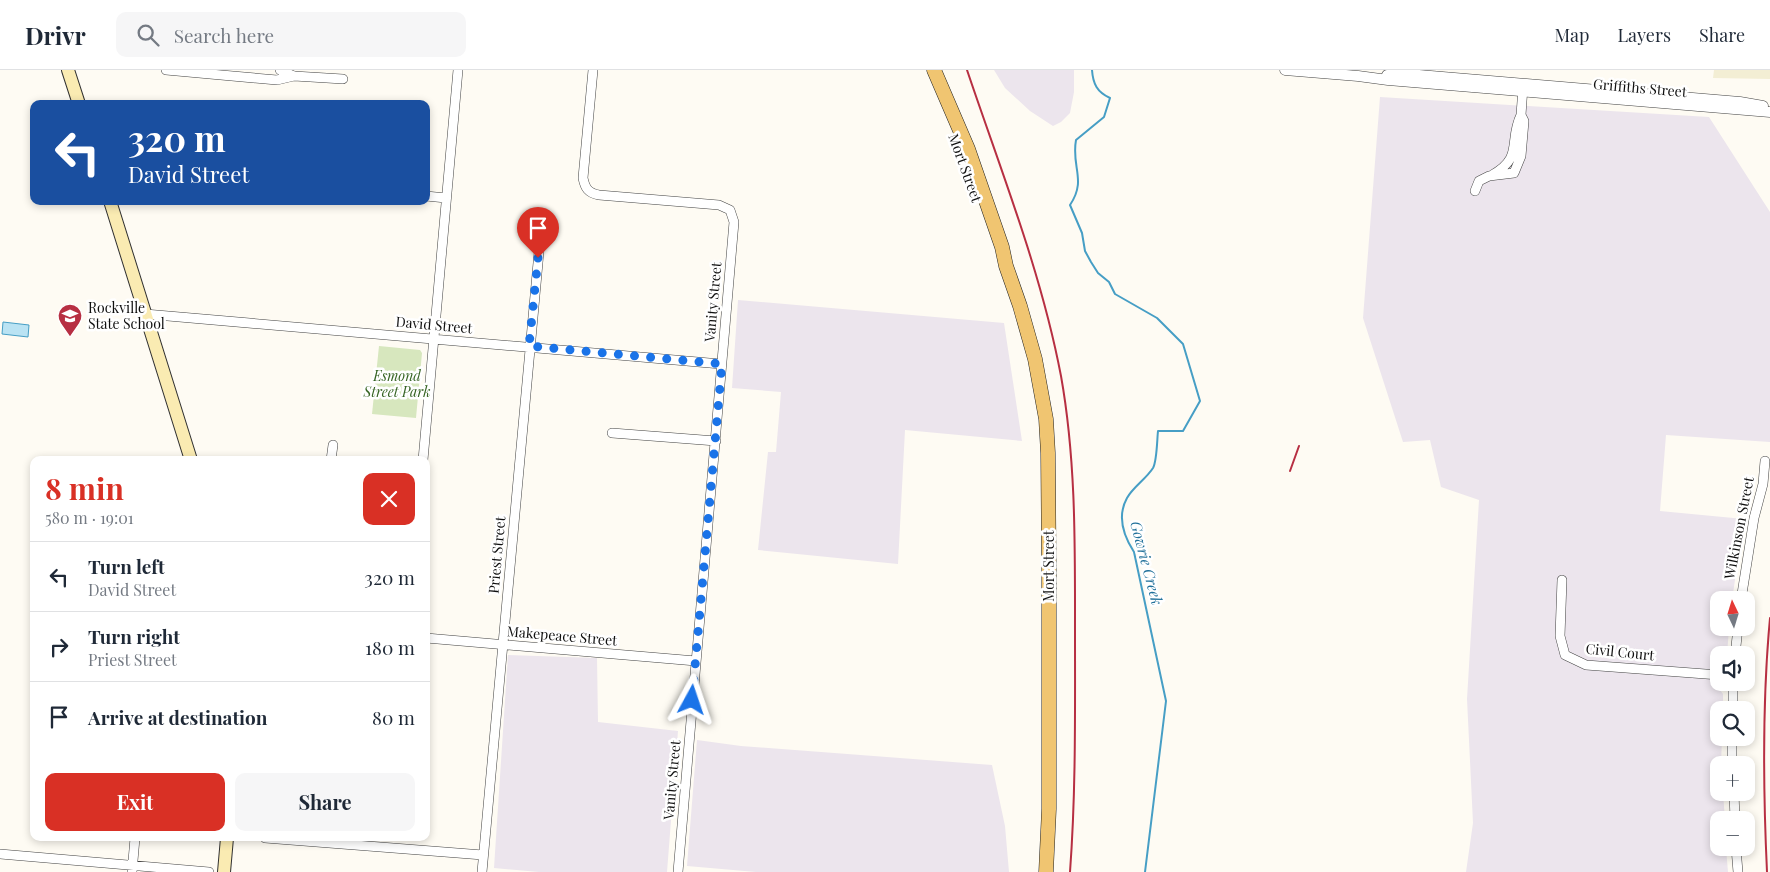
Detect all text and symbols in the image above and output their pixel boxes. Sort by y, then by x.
search box [116,12,466,57]
text: Drivr [25,19,86,51]
icon: search [134,21,162,49]
text: Search here [174,22,274,48]
text: Map [1554,23,1589,47]
text: Layers [1617,23,1671,47]
text: Share [1699,23,1745,47]
street label: Griffiths Street [1592,74,1689,101]
text: 320 m [128,114,226,161]
icon: left [45,120,110,185]
street label: Mort Street [944,131,987,206]
text: David Street [128,159,249,189]
pin [517,207,559,258]
icon: arrive [524,214,552,242]
street label: Vanity Street [699,260,726,344]
place label: Rockville State School [88,298,165,333]
school or university icon: Rockville State School [57,303,83,337]
street label: David Street [395,312,474,337]
park label: Esmond Street Park [362,366,431,401]
text: 8 min [45,468,124,508]
button: close [363,473,415,525]
street label: Wilkinson Street [1719,474,1758,582]
text: 580 m · 19:01 [45,507,134,528]
street label: Priest Street [484,514,509,594]
water label: Gowrie Creek [1126,519,1168,607]
street label: Mort Street [1039,529,1058,602]
text: Turn left [88,553,165,579]
icon: left [45,563,73,591]
text: 320 m [364,564,415,590]
text: David Street [88,579,176,600]
north arrow [1710,591,1755,636]
map controls [1710,591,1755,856]
street label: Makepeace Street [506,621,619,650]
text: Turn right [88,623,180,649]
icon: right [45,633,73,661]
text: 180 m [365,634,415,660]
street label: Civil Court [1585,638,1656,665]
button: sound [1710,646,1755,691]
text: Priest Street [88,649,177,670]
position arrow [665,673,717,725]
button: search [1710,701,1755,746]
icon: arrive [45,703,73,731]
text: Arrive at destination [88,704,268,730]
text: 80 m [372,704,415,730]
street label: Vanity Street [658,738,685,822]
button: + [1710,756,1755,801]
button: Exit [45,773,225,831]
button: Share [235,773,415,831]
button: − [1710,811,1755,856]

